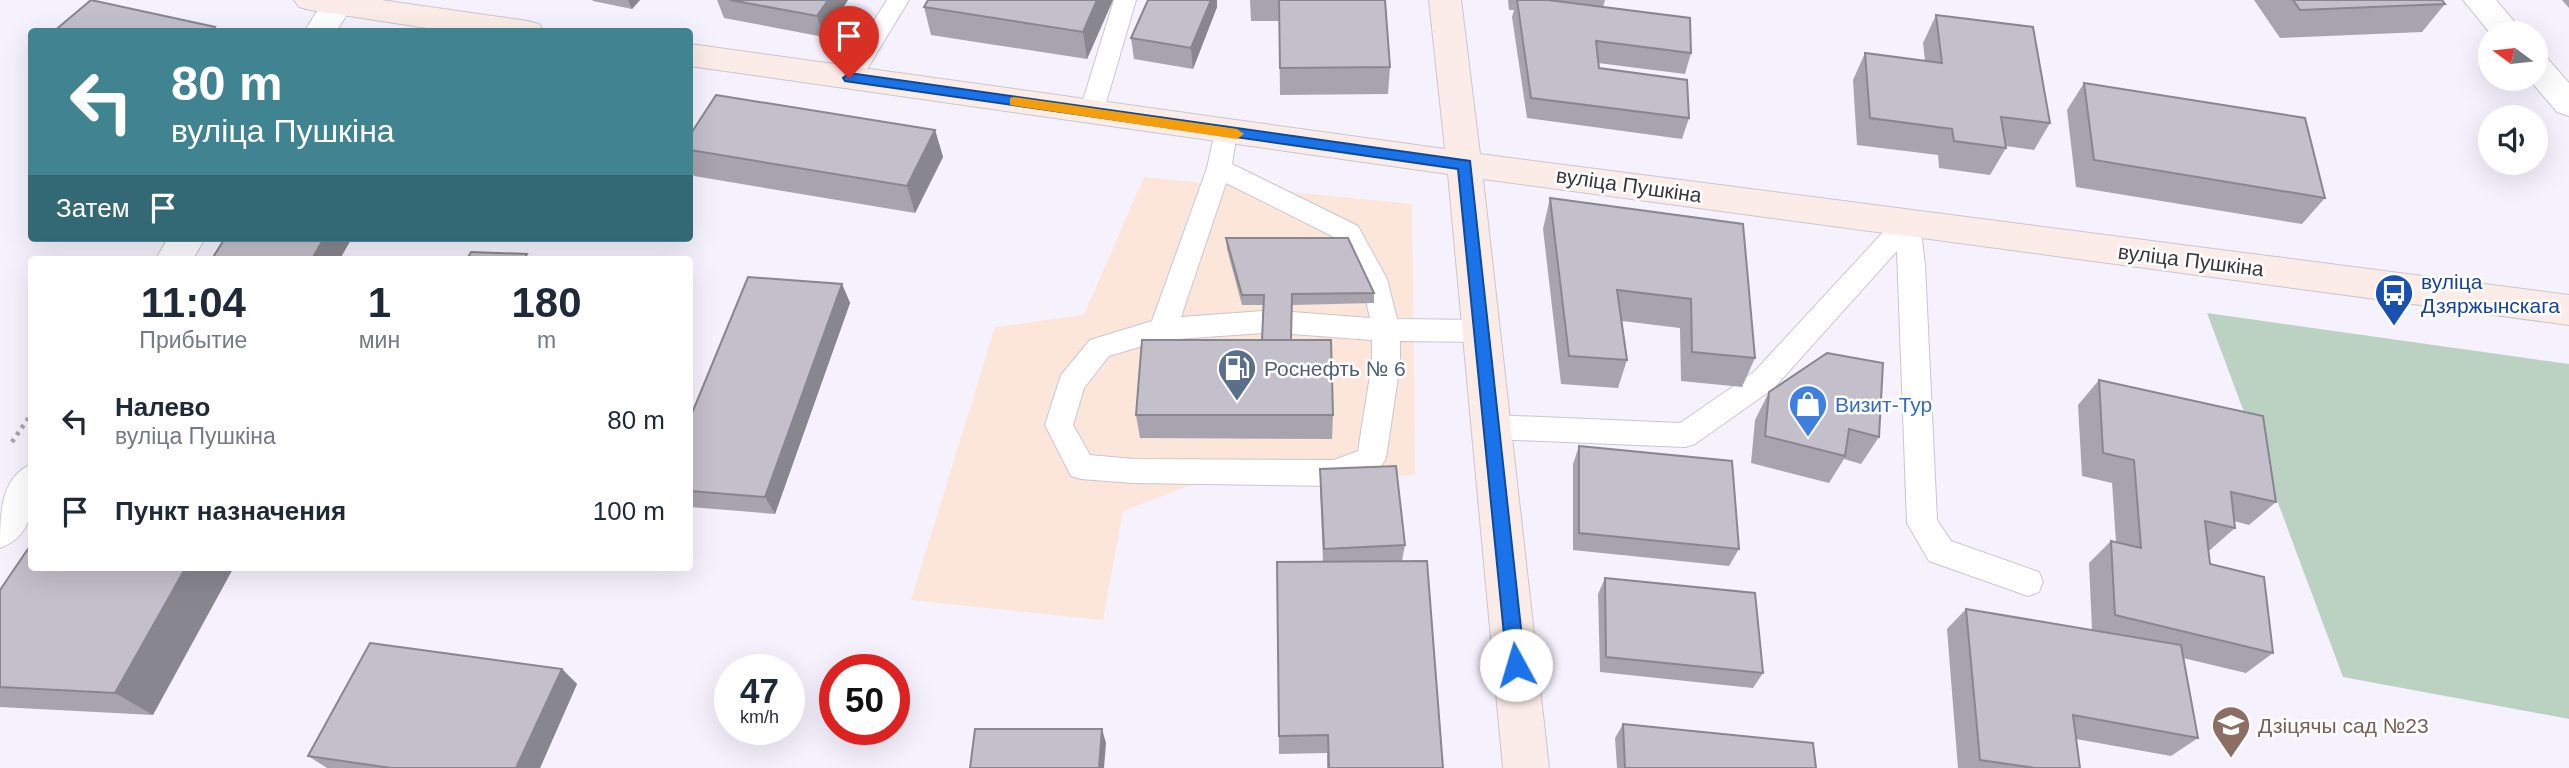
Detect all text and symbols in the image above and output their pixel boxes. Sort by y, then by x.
pin [819,6,879,78]
icon: arrive [830,17,868,55]
north arrow [2478,21,2548,91]
map controls [2478,21,2548,175]
icon: left [56,56,147,147]
text: 80 m [171,56,283,110]
button: sound [2478,105,2548,175]
text: вуліца Пушкіна [171,113,395,149]
street label: вуліца Пушкіна [1555,163,1704,207]
icon: arrive [144,189,182,227]
text: Затем [56,193,130,223]
street label: вуліца Пушкіна [2117,240,2266,280]
place label: вуліца Дзяржынскага [2421,270,2560,317]
bus stop icon: вуліца Дзяржынскага [2373,272,2415,327]
text: 11:04 [141,279,246,326]
text: 1 [368,279,391,326]
text: 180 [512,279,582,326]
text: Прибытие [139,327,247,353]
text: мин [359,327,400,353]
text: m [537,327,556,353]
fuel station icon: Роснефть № 6 [1216,347,1258,402]
place label: Роснефть № 6 [1264,357,1406,380]
shop icon: Визит-Тур [1787,383,1829,438]
text: Налево [115,392,210,422]
place label: Визит-Тур [1835,393,1932,416]
icon: left [56,402,94,440]
text: 80 m [607,405,665,435]
text: вуліца Пушкіна [115,423,276,449]
icon: arrive [56,493,94,531]
text: Пункт назначения [115,496,346,526]
text: 100 m [593,496,665,526]
position arrow [1479,628,1553,702]
speed limit sign: 50 [819,654,910,745]
text: 47 [740,671,779,710]
school or university icon: Дзіцячы сад №23 [2210,704,2252,759]
text: km/h [740,707,779,727]
place label: Дзіцячы сад №23 [2258,714,2429,737]

